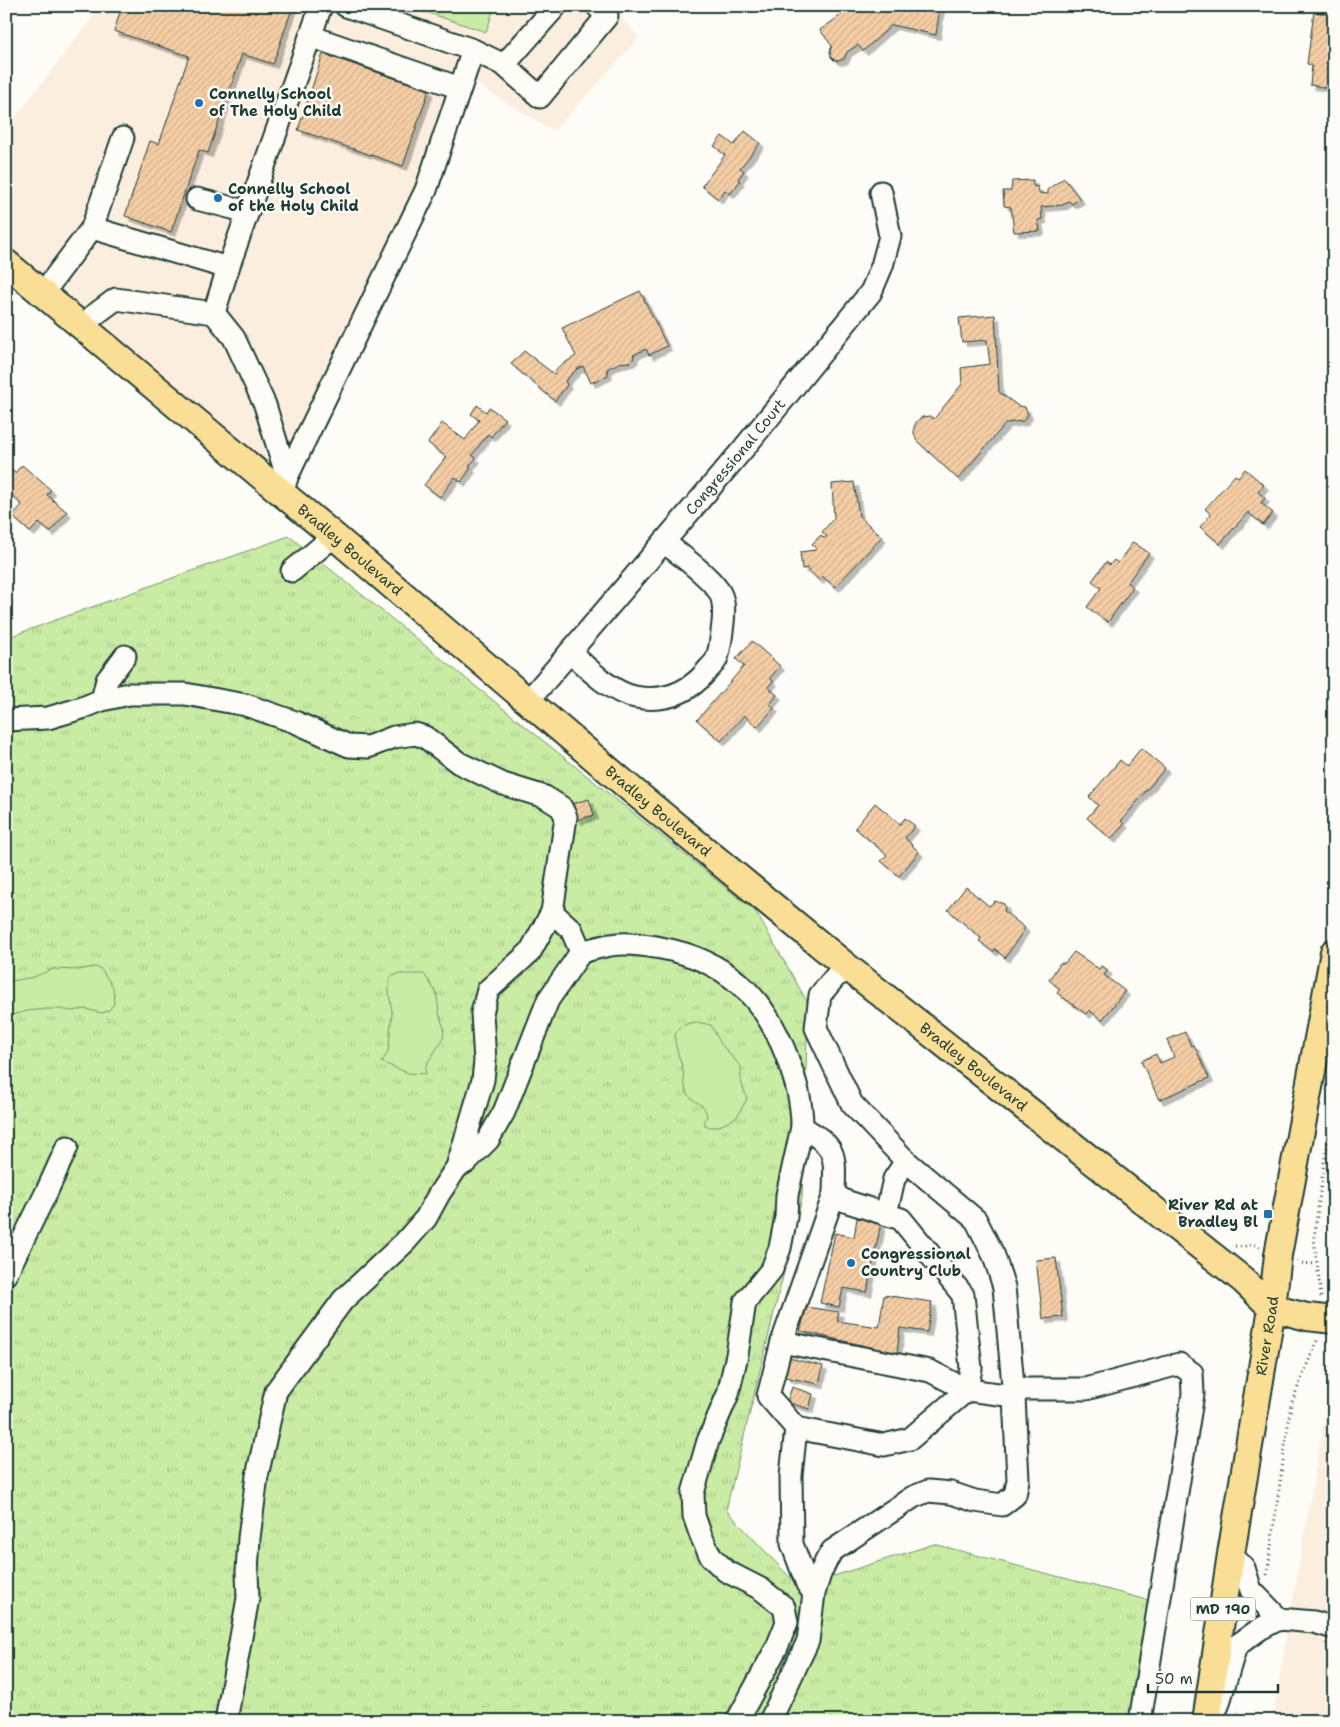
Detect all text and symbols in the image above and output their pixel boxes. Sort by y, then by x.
place label: Connelly School of The Holy Child [209,84,342,121]
marker: Connelly School of The Holy Child [193,97,205,109]
place label: Connelly School of the Holy Child [228,179,359,216]
marker: Connelly School of the Holy Child [212,192,224,204]
street label: Congressional Court [681,395,790,519]
street label: Bradley Boulevard [293,500,407,601]
street label: Bradley Boulevard [601,761,716,861]
street label: Bradley Boulevard [915,1018,1032,1116]
place label: River Rd at Bradley Bl [1168,1195,1258,1232]
marker: River Rd at Bradley Bl [1262,1208,1274,1220]
place label: Congressional Country Club [861,1244,971,1281]
marker: Congressional Country Club [845,1257,857,1269]
street label: River Road [1251,1295,1283,1377]
road number: MD 190 [1190,1598,1256,1620]
scale bar [1148,1662,1278,1694]
text: 50 m [1155,1669,1193,1689]

